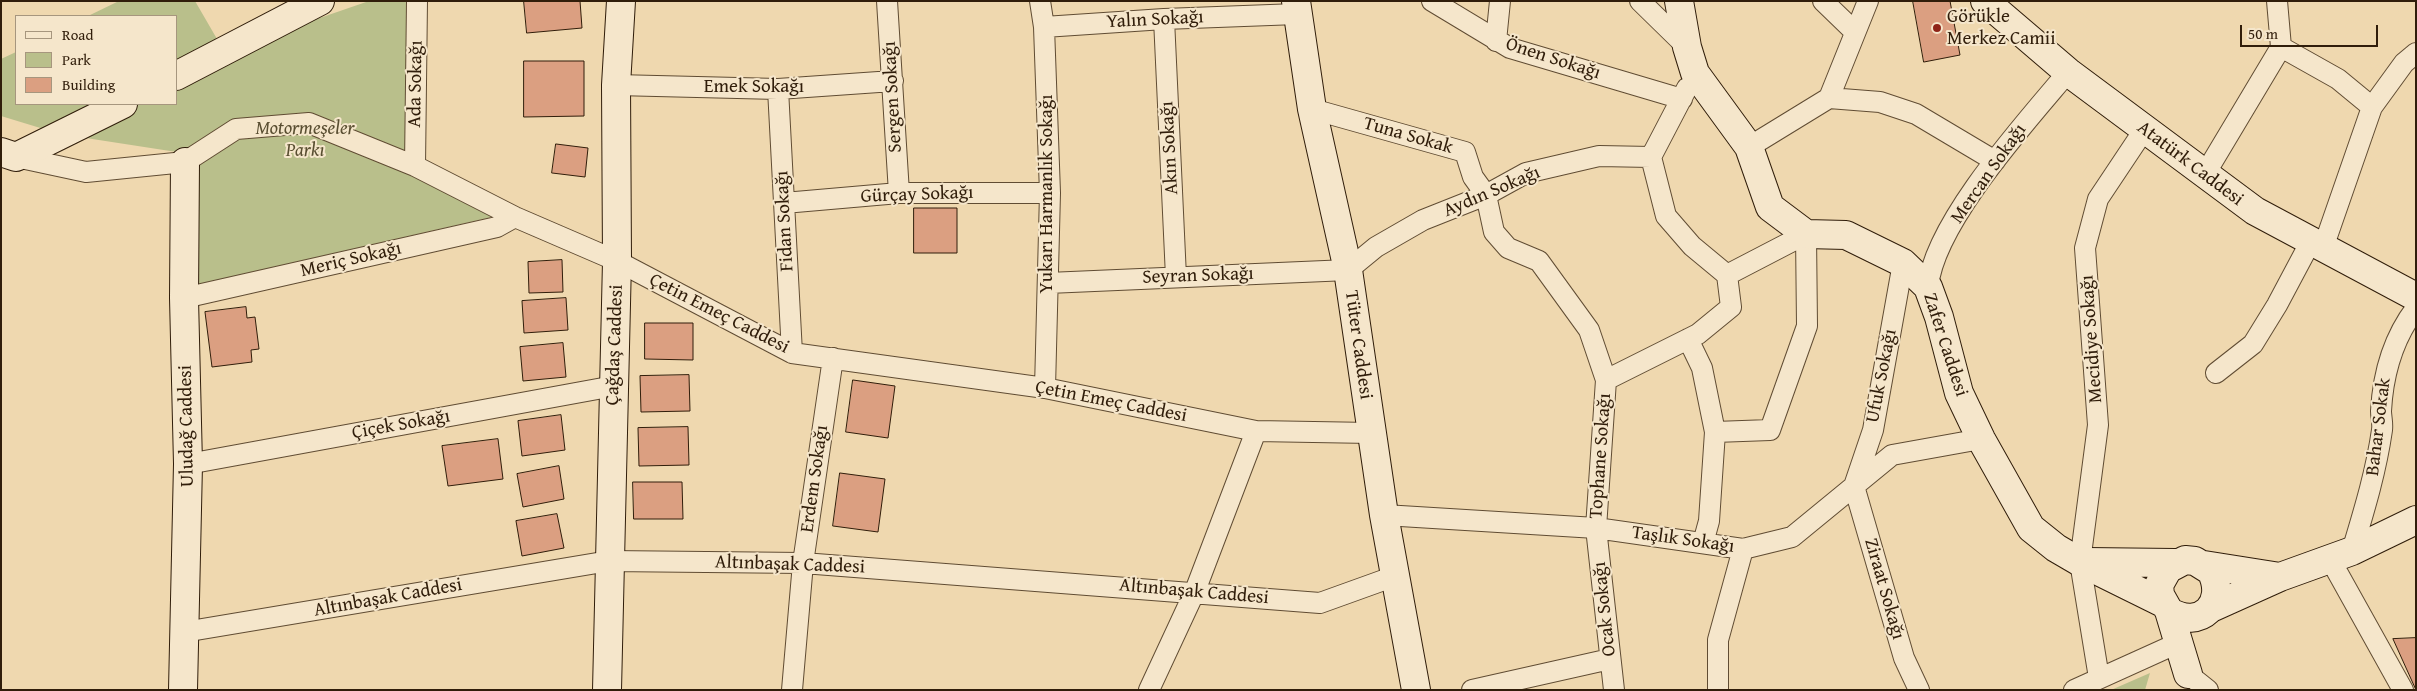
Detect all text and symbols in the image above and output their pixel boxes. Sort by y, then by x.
street label: Yalın Sokağı [1106,6,1204,34]
place label: Görükle Merkez Camii [1947,6,2055,50]
legend [15,15,178,105]
scale bar [2242,15,2380,47]
marker: Görükle Merkez Camii [1931,22,1943,34]
text: 50 m [2248,23,2278,44]
text: Road [62,24,93,45]
street label: Önen Sokağı [1503,33,1603,85]
street label: Ada Sokağı [404,40,428,128]
street label: Sergen Sokağı [879,41,907,153]
text: Park [62,49,91,70]
text: Building [62,74,115,95]
street label: Emek Sokağı [704,76,804,98]
street label: Yukarı Harmanlık Sokağı [1036,94,1058,294]
street label: Akın Sokağı [1156,101,1184,195]
street label: Tuna Sokak [1361,112,1455,160]
street label: Atatürk Caddesi [2132,117,2248,211]
park label: Motormeşeler Parkı [255,118,355,162]
street label: Mercan Sokağı [1946,120,2032,228]
street label: Aydın Sokağı [1440,161,1544,223]
street label: Fidan Sokağı [771,170,799,272]
street label: Gürçay Sokağı [860,182,974,208]
street label: Meriç Sokağı [298,237,404,283]
street label: Seyran Sokağı [1142,263,1254,289]
street label: Çetin Emeç Caddesi [645,269,793,359]
street label: Mecidiye Sokağı [2076,274,2108,404]
street label: Çağdaş Caddesi [601,284,629,406]
street label: Tüter Caddesi [1339,289,1377,401]
street label: Zafer Caddesi [1918,290,1972,400]
street label: Ufuk Sokağı [1862,327,1902,425]
street label: Uludağ Caddesi [175,365,199,487]
street label: Çetin Emeç Caddesi [1033,376,1189,428]
street label: Bahar Sokak [2362,377,2396,477]
street label: Tophane Sokağı [1585,393,1617,519]
street label: Çiçek Sokağı [350,405,452,445]
street label: Erdem Sokağı [796,424,834,534]
street label: Taşlık Sokağı [1630,522,1736,558]
street label: Ziraat Sokağı [1859,536,1909,642]
street label: Altınbaşak Caddesi [715,551,865,579]
street label: Ocak Sokağı [1589,560,1621,658]
street label: Altınbaşak Caddesi [312,574,464,622]
street label: Altınbaşak Caddesi [1118,574,1270,610]

